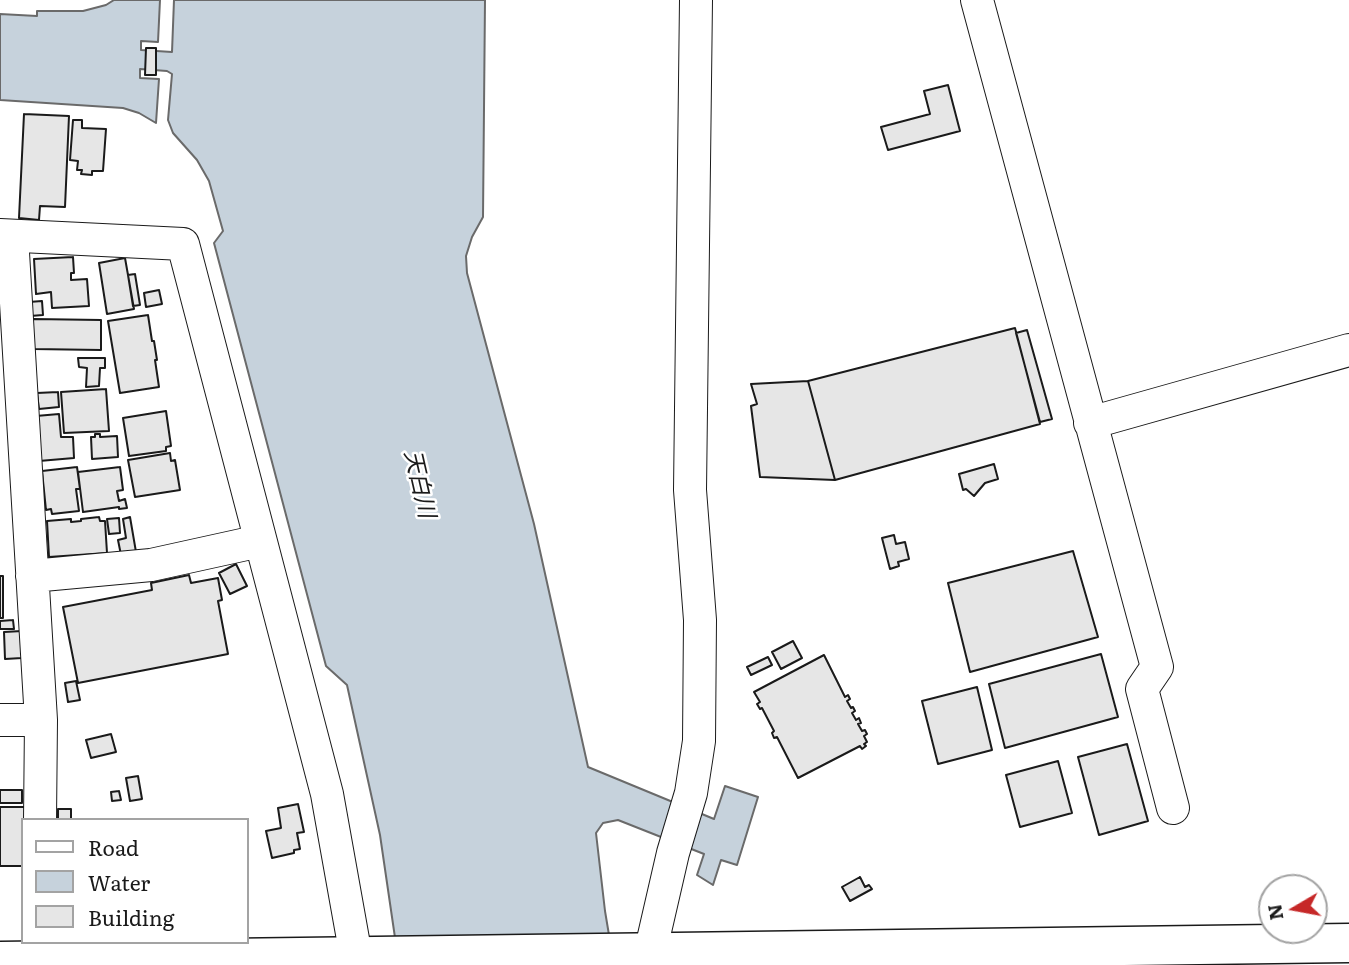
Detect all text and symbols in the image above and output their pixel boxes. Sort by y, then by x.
water label: 天白川 [398,447,440,521]
legend [21,818,248,944]
text: Road [88,831,139,862]
text: Water [88,866,150,897]
north arrow [1258,874,1328,944]
text: Building [88,901,174,932]
text: N [1259,902,1289,923]

